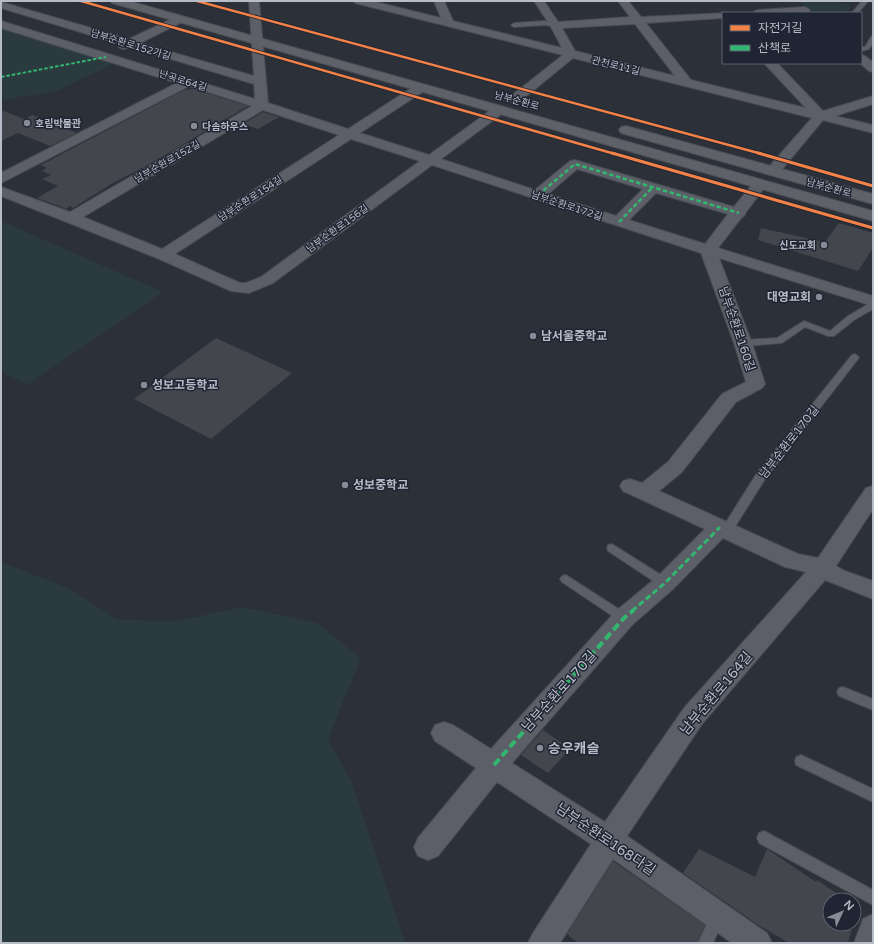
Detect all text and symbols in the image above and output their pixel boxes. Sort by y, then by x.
legend [722,12,862,64]
text: 자전거길 [758,21,802,35]
street label: 남부순환로152가길 [89,27,172,63]
text: 산책로 [758,41,791,55]
street label: 관천로11길 [590,54,641,78]
street label: 난곡로64길 [157,68,208,94]
street label: 남부순환로 [493,89,541,113]
marker: 호림박물관 [22,118,32,128]
place label: 호림박물관 [35,118,81,130]
marker: 다솜하우스 [189,121,199,131]
place label: 다솜하우스 [202,121,248,133]
street label: 남부순환로152길 [132,138,203,186]
street label: 남부순환로154길 [216,174,285,224]
street label: 남부순환로 [805,176,853,200]
street label: 남부순환로172길 [530,189,604,223]
street label: 남부순환로156길 [304,202,371,255]
place label: 신도교회 [779,240,816,252]
marker: 신도교회 [819,240,829,250]
street label: 남부순환로160길 [716,285,758,373]
place label: 대영교회 [767,290,811,304]
marker: 대영교회 [814,292,824,302]
place label: 남서울중학교 [541,329,607,343]
marker: 남서울중학교 [528,331,538,341]
place label: 성보고등학교 [152,378,218,392]
marker: 성보고등학교 [139,380,149,390]
street label: 남부순환로170길 [756,403,822,481]
place label: 성보중학교 [353,478,408,492]
marker: 성보중학교 [340,480,350,490]
street label: 남부순환로170길 [518,647,600,736]
street label: 남부순환로164길 [677,648,756,738]
place label: 승우캐슬 [548,740,600,757]
marker: 승우캐슬 [535,743,545,753]
street label: 남부순환로168다길 [553,800,659,879]
north arrow [822,892,862,932]
text: N [841,898,857,913]

